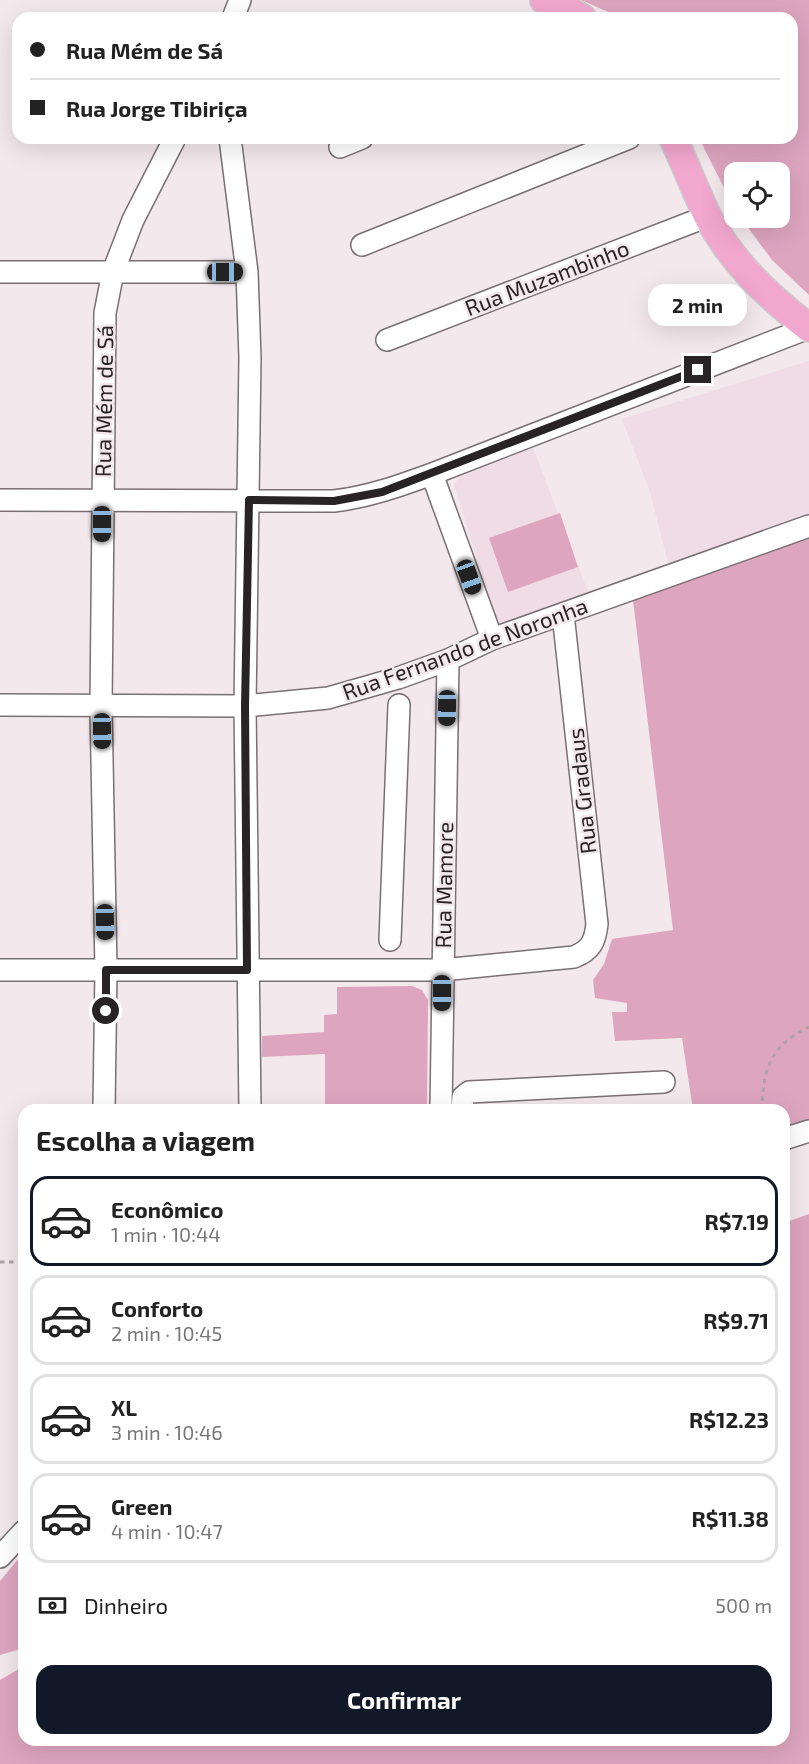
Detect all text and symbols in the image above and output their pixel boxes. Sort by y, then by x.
text: Rua Mém de Sá [66,37,223,63]
text: Rua Jorge Tibiriça [66,95,248,121]
map controls [724,162,790,228]
button: locate [724,162,790,228]
street label: Rua Muzambinho [461,234,632,320]
car [207,263,243,281]
callout: 2 min [648,283,748,325]
text: 2 min [672,293,723,317]
street label: Rua Mém de Sá [89,325,117,477]
route end [684,356,711,383]
car [93,506,111,542]
car [454,557,484,597]
street label: Rua Fernando de Noronha [339,592,591,705]
car [438,690,456,726]
car [93,713,111,749]
street label: Rua Gradaus [561,727,601,855]
street label: Rua Mamore [429,821,457,949]
car [96,904,114,940]
car [433,975,451,1011]
route start [92,997,119,1024]
text: Escolha a viagem [36,1124,255,1156]
icon: car [39,1194,93,1248]
text: Econômico [111,1196,223,1222]
text: R$7.19 [704,1208,769,1234]
text: 1 min · 10:44 [111,1222,221,1246]
icon: car [39,1293,93,1347]
text: Conforto [111,1295,203,1321]
text: R$9.71 [703,1307,769,1333]
text: 2 min · 10:45 [111,1321,222,1345]
icon: car [39,1392,93,1446]
text: XL [111,1394,137,1420]
text: R$12.23 [689,1406,769,1432]
text: 3 min · 10:46 [111,1420,223,1444]
icon: car [39,1491,93,1545]
text: Green [111,1493,173,1519]
text: R$11.38 [691,1505,769,1531]
text: 4 min · 10:47 [111,1519,223,1543]
icon: cash [36,1589,69,1622]
text: Dinheiro [84,1592,168,1618]
text: 500 m [715,1593,772,1617]
button: Confirmar [36,1665,772,1734]

